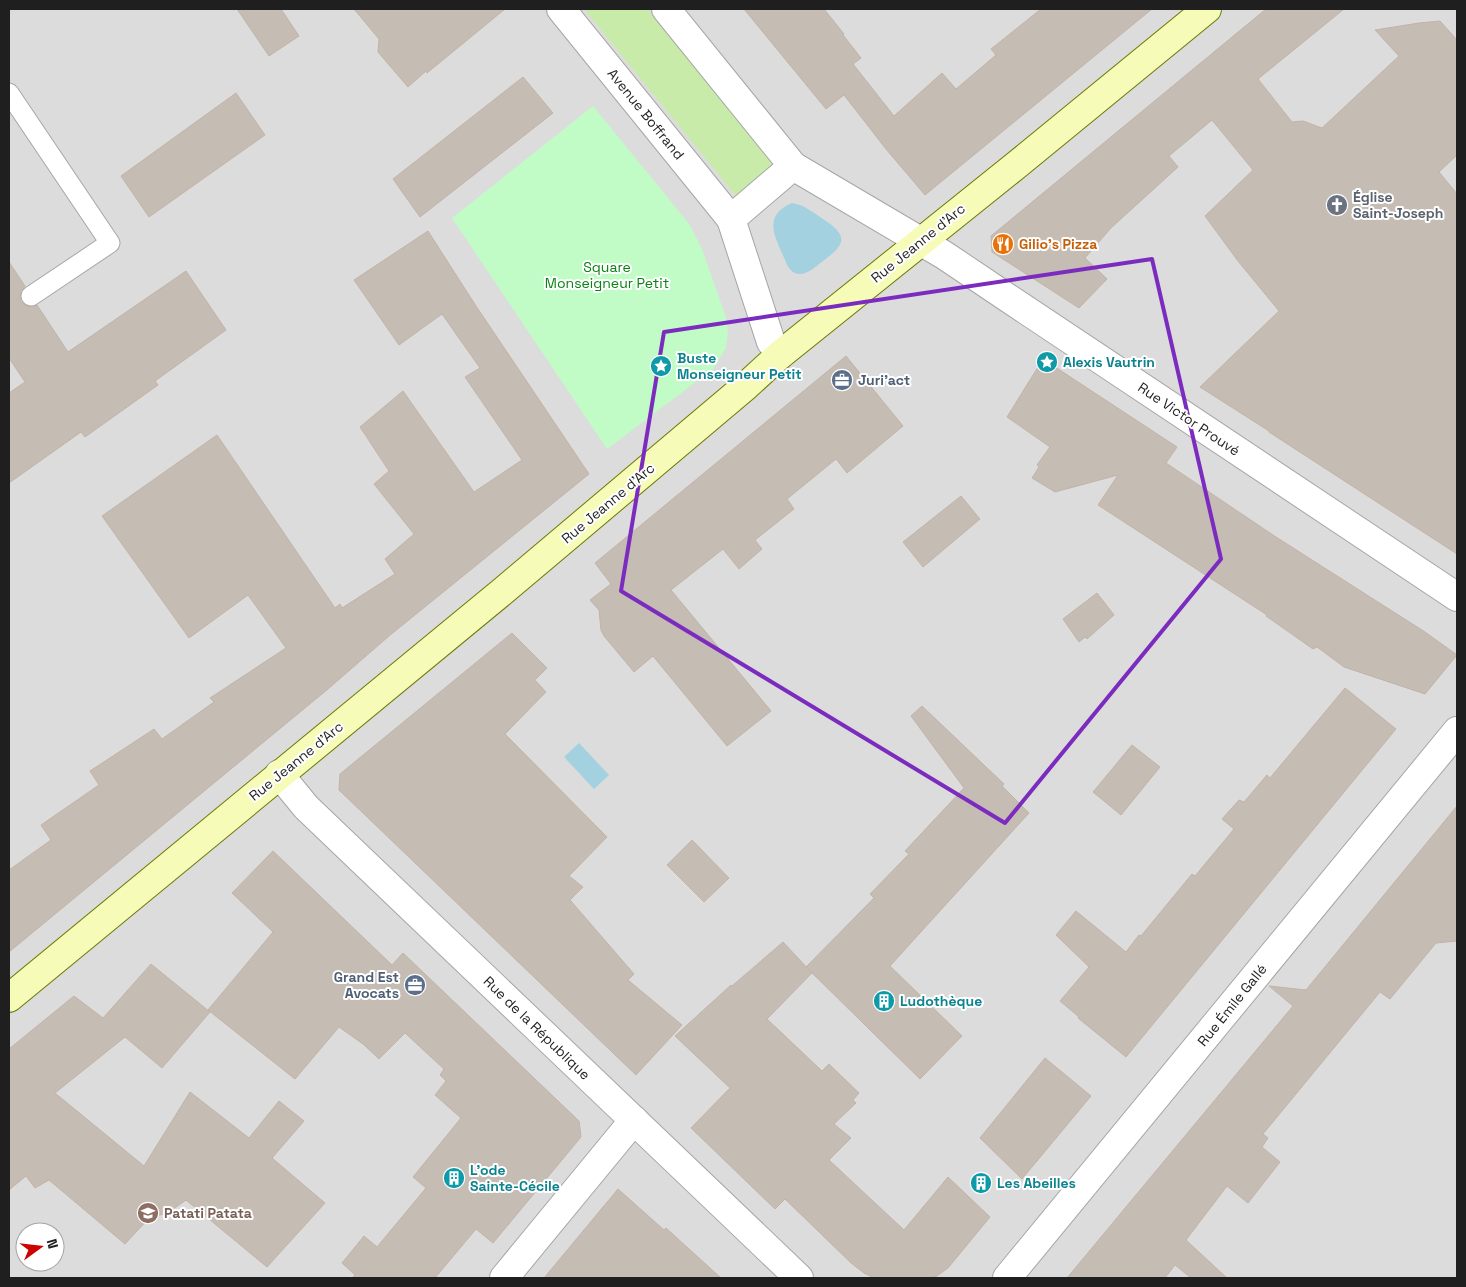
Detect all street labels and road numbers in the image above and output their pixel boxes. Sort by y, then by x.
street label: Avenue Boffrand [604,65,688,163]
street label: Rue Jeanne d'Arc [867,199,969,287]
street label: Rue Victor Prouvé [1135,378,1243,460]
street label: Rue Jeanne d'Arc [558,459,658,547]
street label: Rue Jeanne d'Arc [245,717,347,805]
street label: Rue Émile Gallé [1193,960,1271,1050]
street label: Rue de la République [480,972,594,1084]

